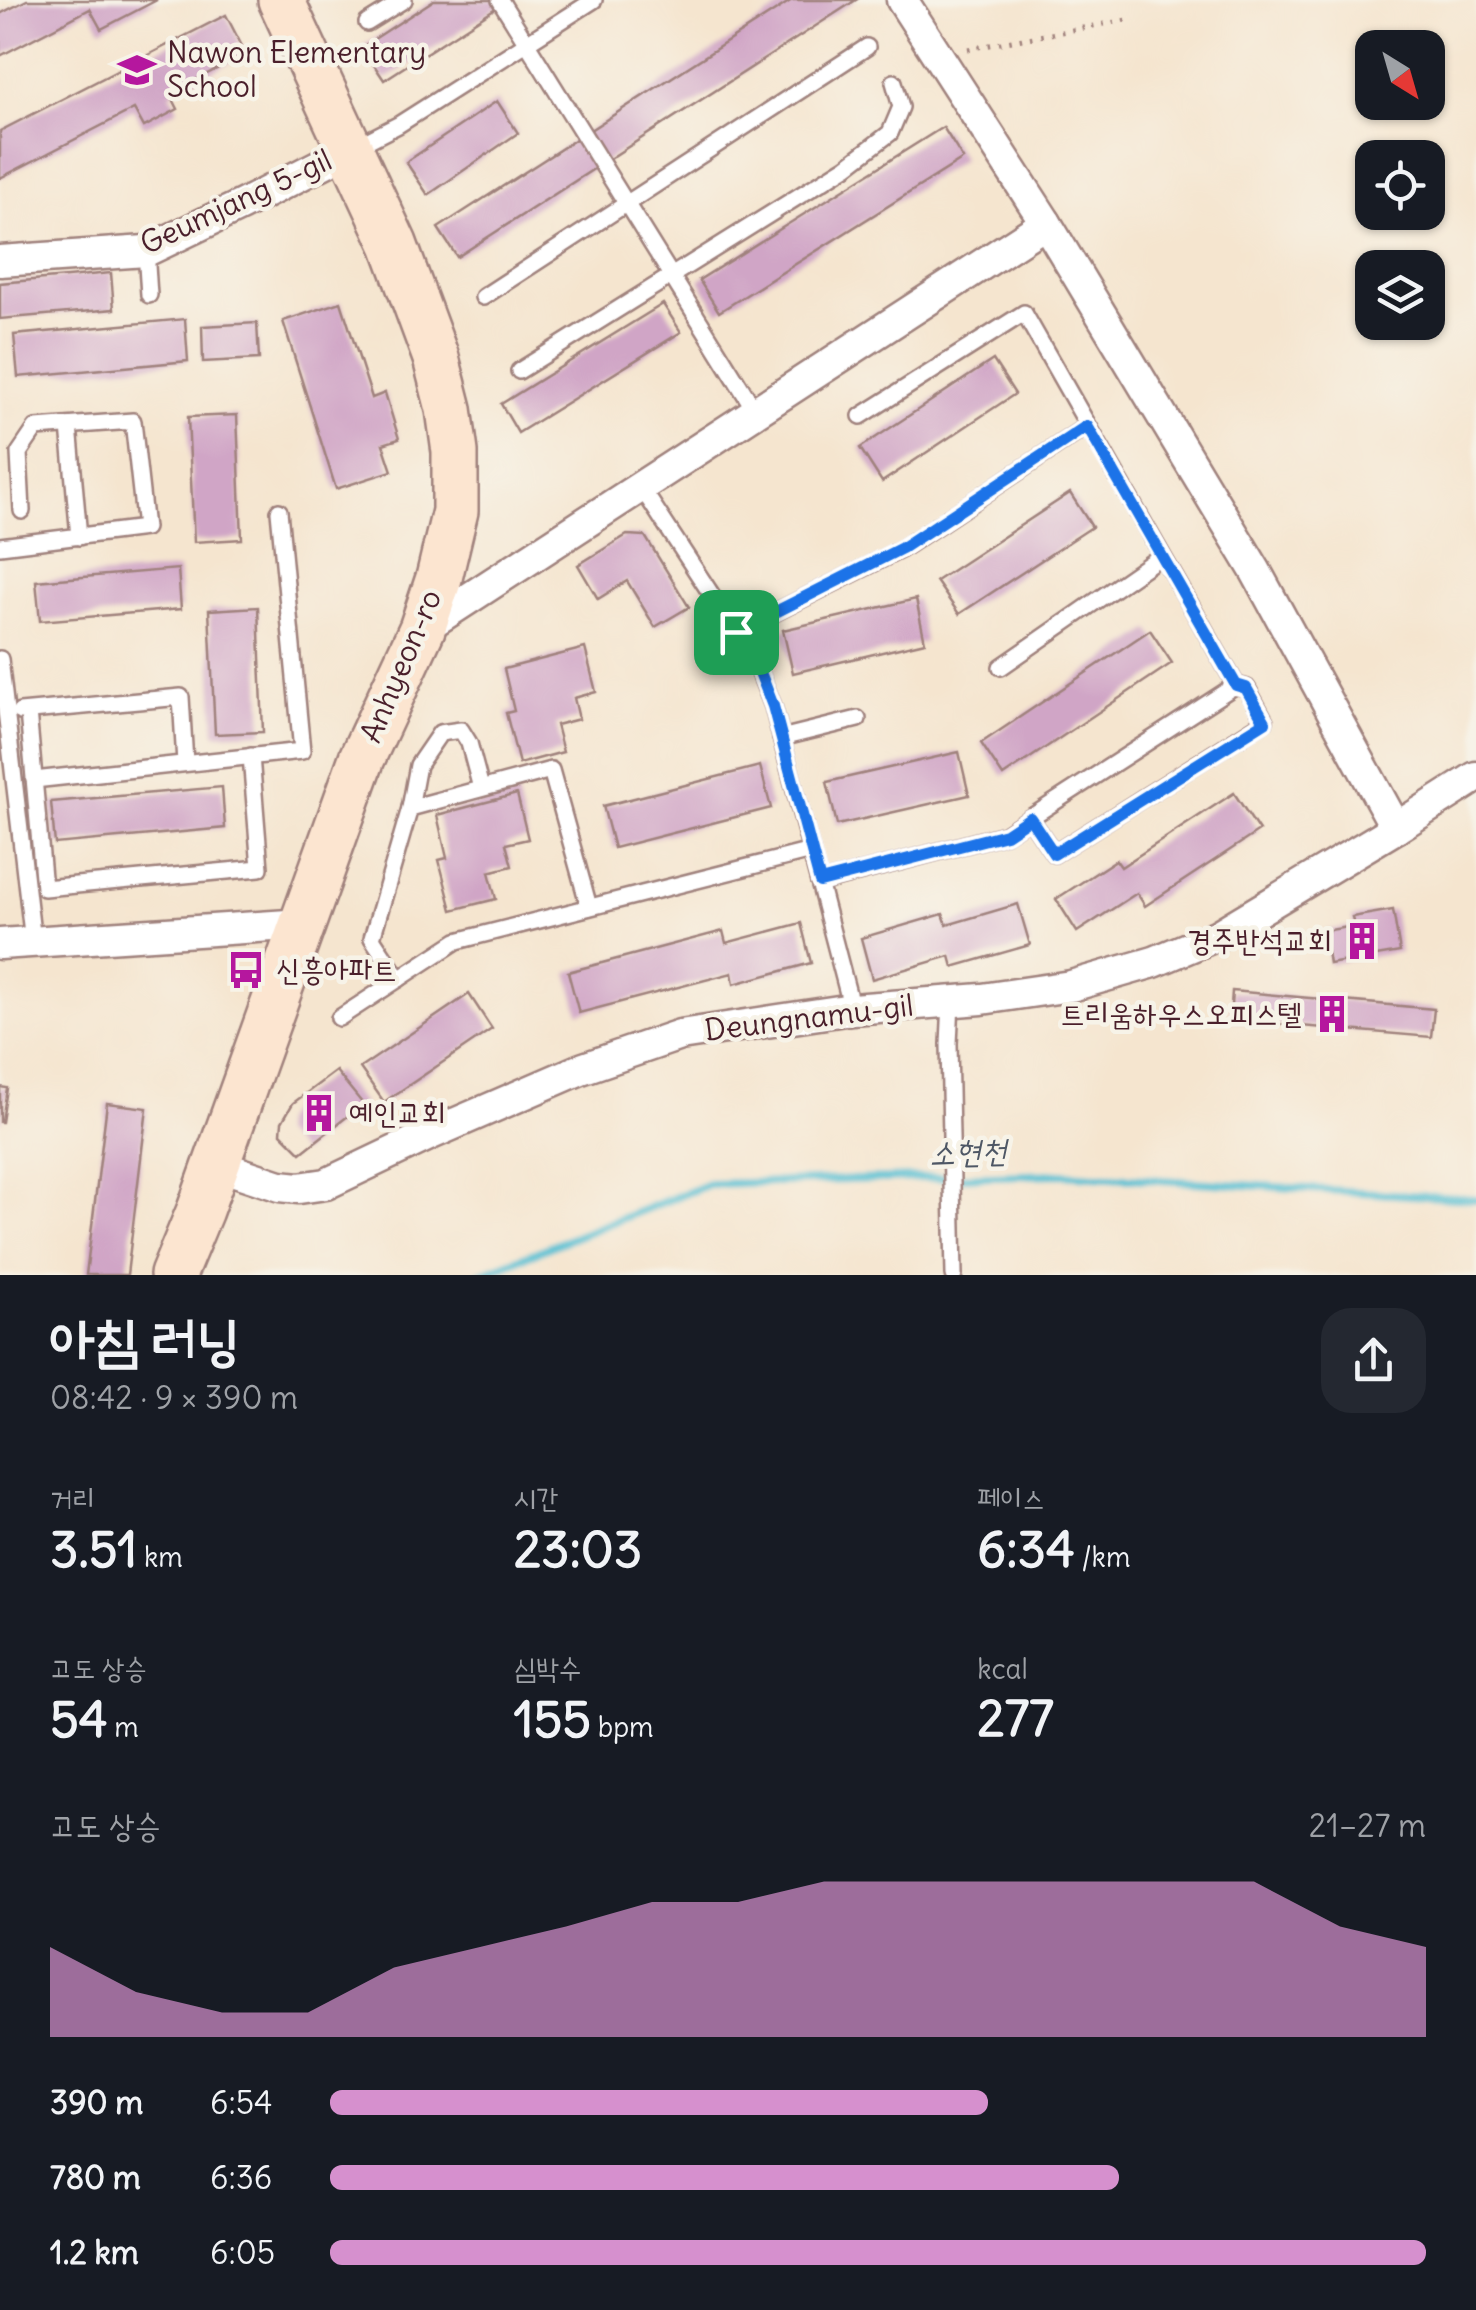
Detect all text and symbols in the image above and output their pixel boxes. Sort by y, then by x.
north arrow [1355,30,1445,120]
map controls [1355,30,1445,340]
place label: Nawon Elementary School [167,33,426,105]
school or university icon: Nawon Elementary School [116,49,158,91]
street label: Geumjang 5-gil [134,140,337,262]
button: locate [1355,140,1445,230]
button: layers [1355,250,1445,340]
street label: Anhyeon-ro [351,583,449,748]
pin [694,590,779,675]
icon: arrive [709,605,764,660]
building icon: 경주반석교회 [1341,920,1383,962]
place label: 경주반석교회 [1187,921,1332,959]
bus stop icon: 신흥아파트 [225,949,267,991]
place label: 신흥아파트 [276,950,397,988]
street label: Deungnamu-gil [702,985,915,1049]
building icon: 트리움하우스오피스텔 [1311,993,1353,1035]
place label: 트리움하우스오피스텔 [1061,994,1302,1032]
building icon: 예인교회 [298,1092,340,1134]
place label: 예인교회 [349,1093,446,1131]
water label: 소현천 [929,1130,1011,1173]
text: 아침 러닝 [50,1305,240,1374]
button: share [1321,1308,1426,1413]
text: 08:42 · 9 × 390 m [50,1377,298,1418]
text: 거리 [50,1480,95,1516]
text: 시간 [514,1480,559,1516]
text: 페이스 [977,1480,1045,1516]
text: 3.51 [50,1518,137,1581]
text: 23:03 [514,1518,642,1581]
text: 6:34 [977,1518,1075,1581]
text: km [137,1539,183,1575]
text: /km [1075,1539,1130,1575]
text: 고도 상승 [50,1650,147,1686]
text: 심박수 [514,1650,581,1686]
text: kcal [977,1651,1028,1687]
text: 277 [977,1687,1054,1750]
text: 54 [50,1688,108,1751]
text: 155 [514,1688,591,1751]
text: m [108,1709,139,1745]
text: bpm [591,1709,654,1745]
text: 고도 상승 [50,1805,161,1846]
text: 21–27 m [1309,1805,1426,1846]
text: 390 m [50,2082,143,2123]
text: 6:54 [210,2082,273,2123]
text: 780 m [50,2157,141,2198]
text: 6:36 [210,2157,272,2198]
text: 1.2 km [50,2232,139,2273]
text: 6:05 [210,2232,275,2273]

